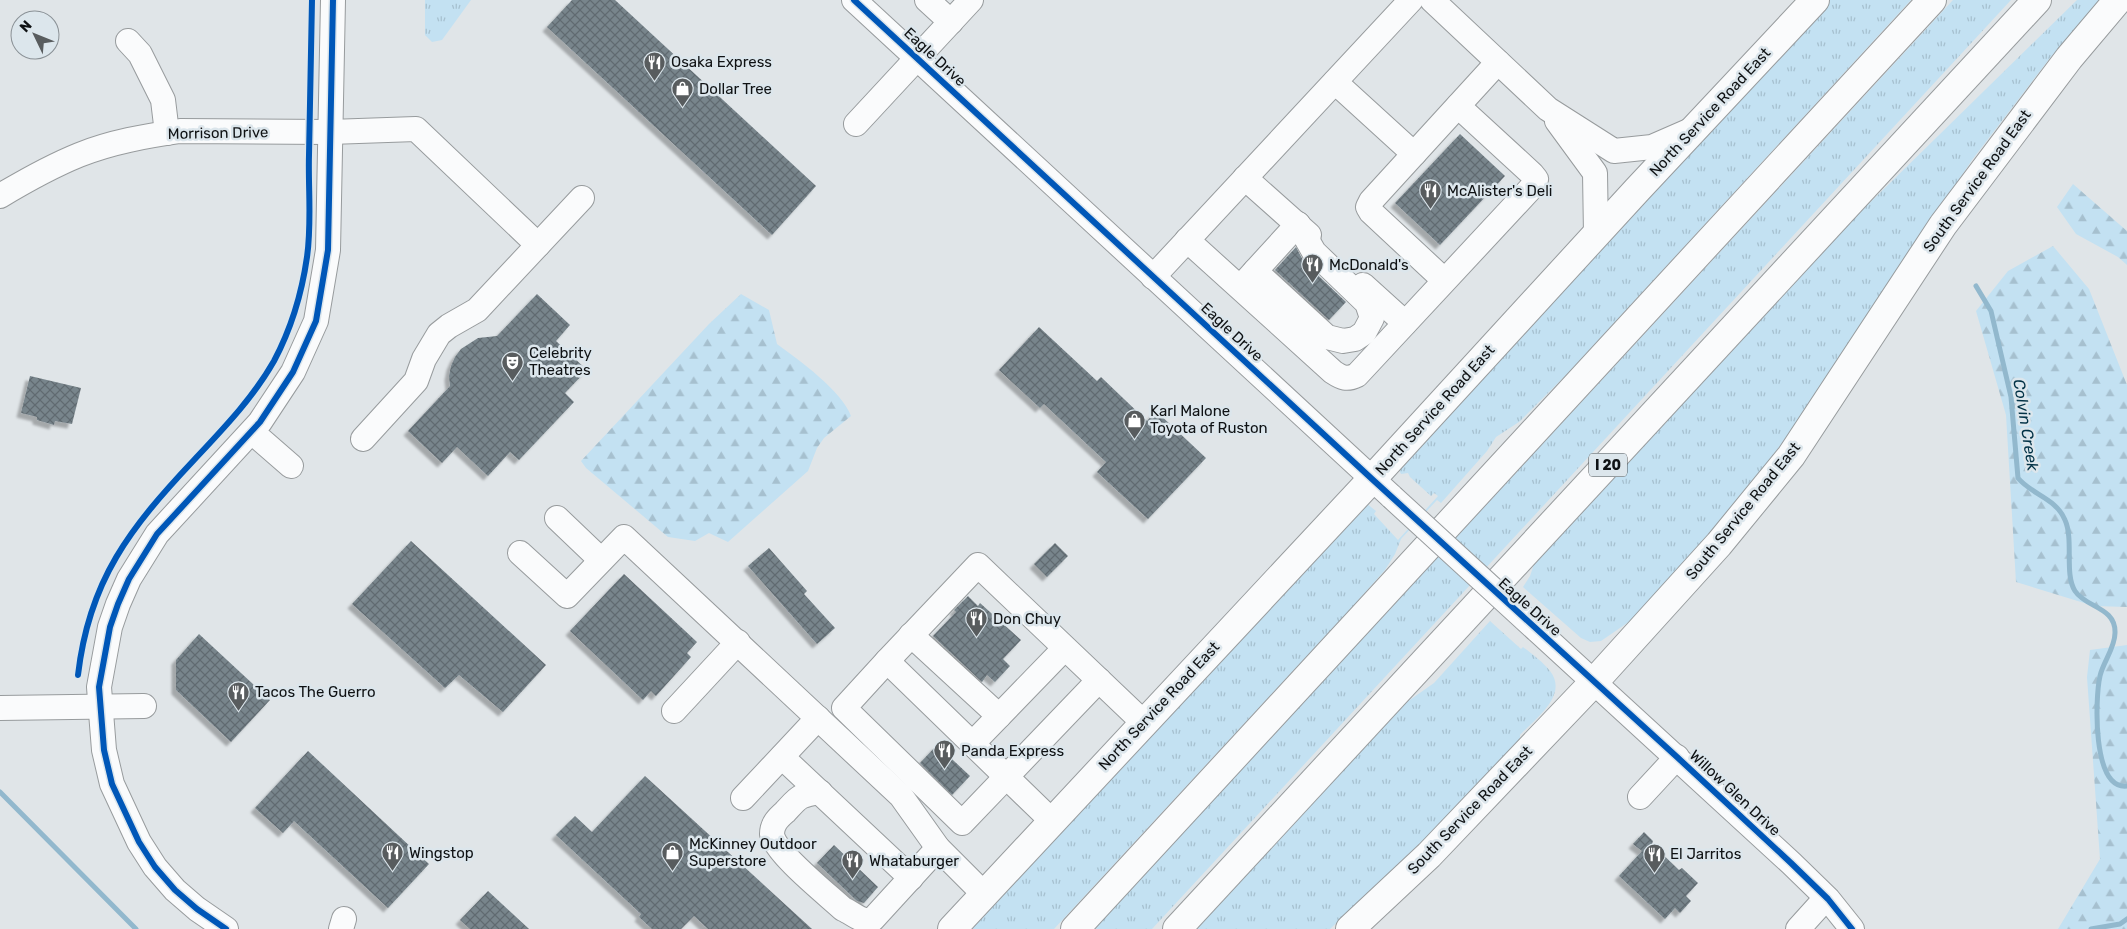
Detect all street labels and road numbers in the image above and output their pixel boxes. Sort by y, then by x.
street label: Eagle Drive [900,24,970,90]
street label: North Service Road East [1646,44,1774,180]
street label: South Service Road East [1919,106,2035,256]
street label: Morrison Drive [168,123,268,143]
street label: Eagle Drive [1197,299,1267,365]
street label: North Service Road East [1372,341,1498,479]
street label: South Service Road East [1682,439,1804,583]
road number: I 20 [1589,454,1627,476]
street label: Eagle Drive [1495,574,1565,640]
street label: North Service Road East [1095,638,1223,774]
street label: South Service Road East [1404,742,1536,878]
street label: Willow Glen Drive [1686,746,1784,840]

